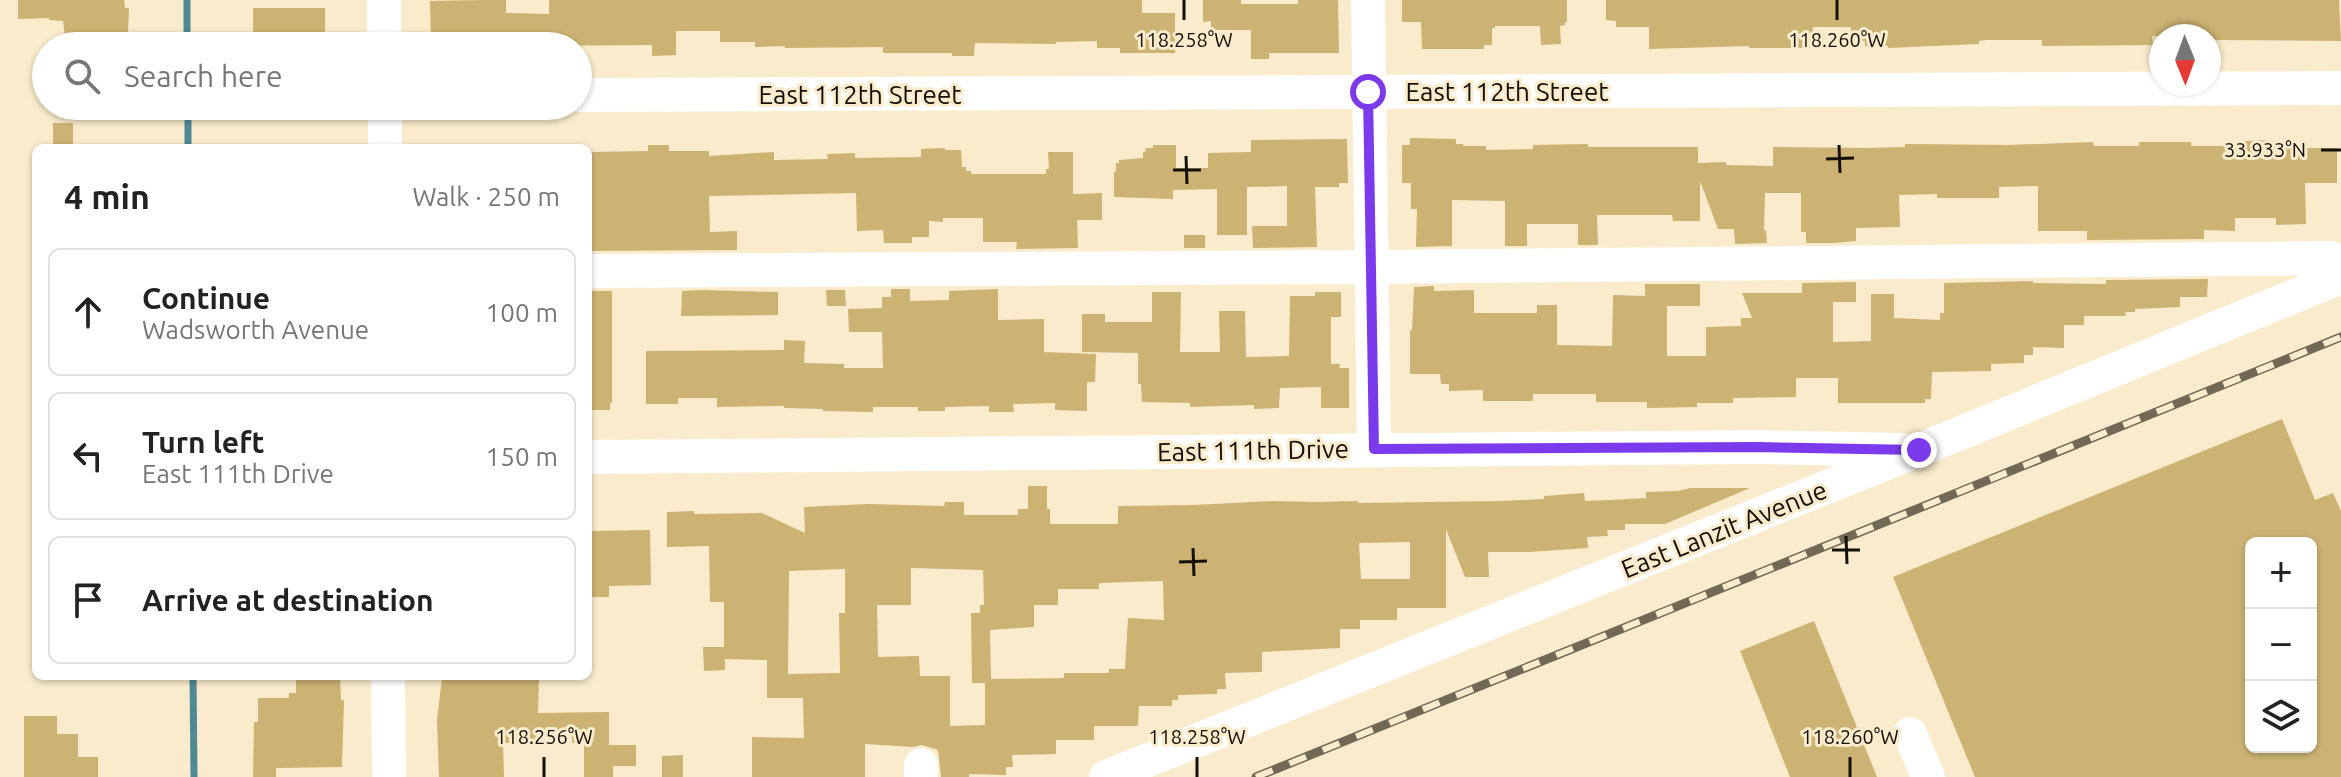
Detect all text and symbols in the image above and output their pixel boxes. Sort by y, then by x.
north arrow [2149,24,2221,96]
text: 118.258°W [1135,28,1233,51]
text: 118.260°W [1788,28,1886,51]
search box [32,32,592,120]
icon: search [60,54,104,98]
text: Search here [124,59,283,93]
route start [1350,74,1386,110]
street label: East 112th Street [1406,77,1608,106]
street label: East 112th Street [759,80,961,109]
text: 33.933°N [2224,138,2306,161]
text: 4 min [64,177,150,215]
text: Walk · 250 m [412,182,560,211]
text: Continue [142,281,270,315]
icon: ahead [66,290,110,334]
text: 100 m [486,298,558,327]
text: Wadsworth Avenue [142,315,369,344]
text: Turn left [142,425,264,459]
route end [1901,432,1937,468]
icon: left [66,434,110,478]
street label: East 111th Drive [1157,434,1349,466]
text: 150 m [486,442,558,471]
text: East 111th Drive [142,459,334,488]
street label: East Lanzit Avenue [1617,475,1831,583]
map controls [2245,537,2317,753]
button: + [2245,537,2317,609]
icon: arrive [66,578,110,622]
text: Arrive at destination [142,583,434,617]
button: − [2245,609,2317,681]
button: layers [2245,681,2317,753]
text: 118.256°W [495,725,593,748]
text: 118.258°W [1148,725,1246,748]
text: 118.260°W [1801,725,1899,748]

